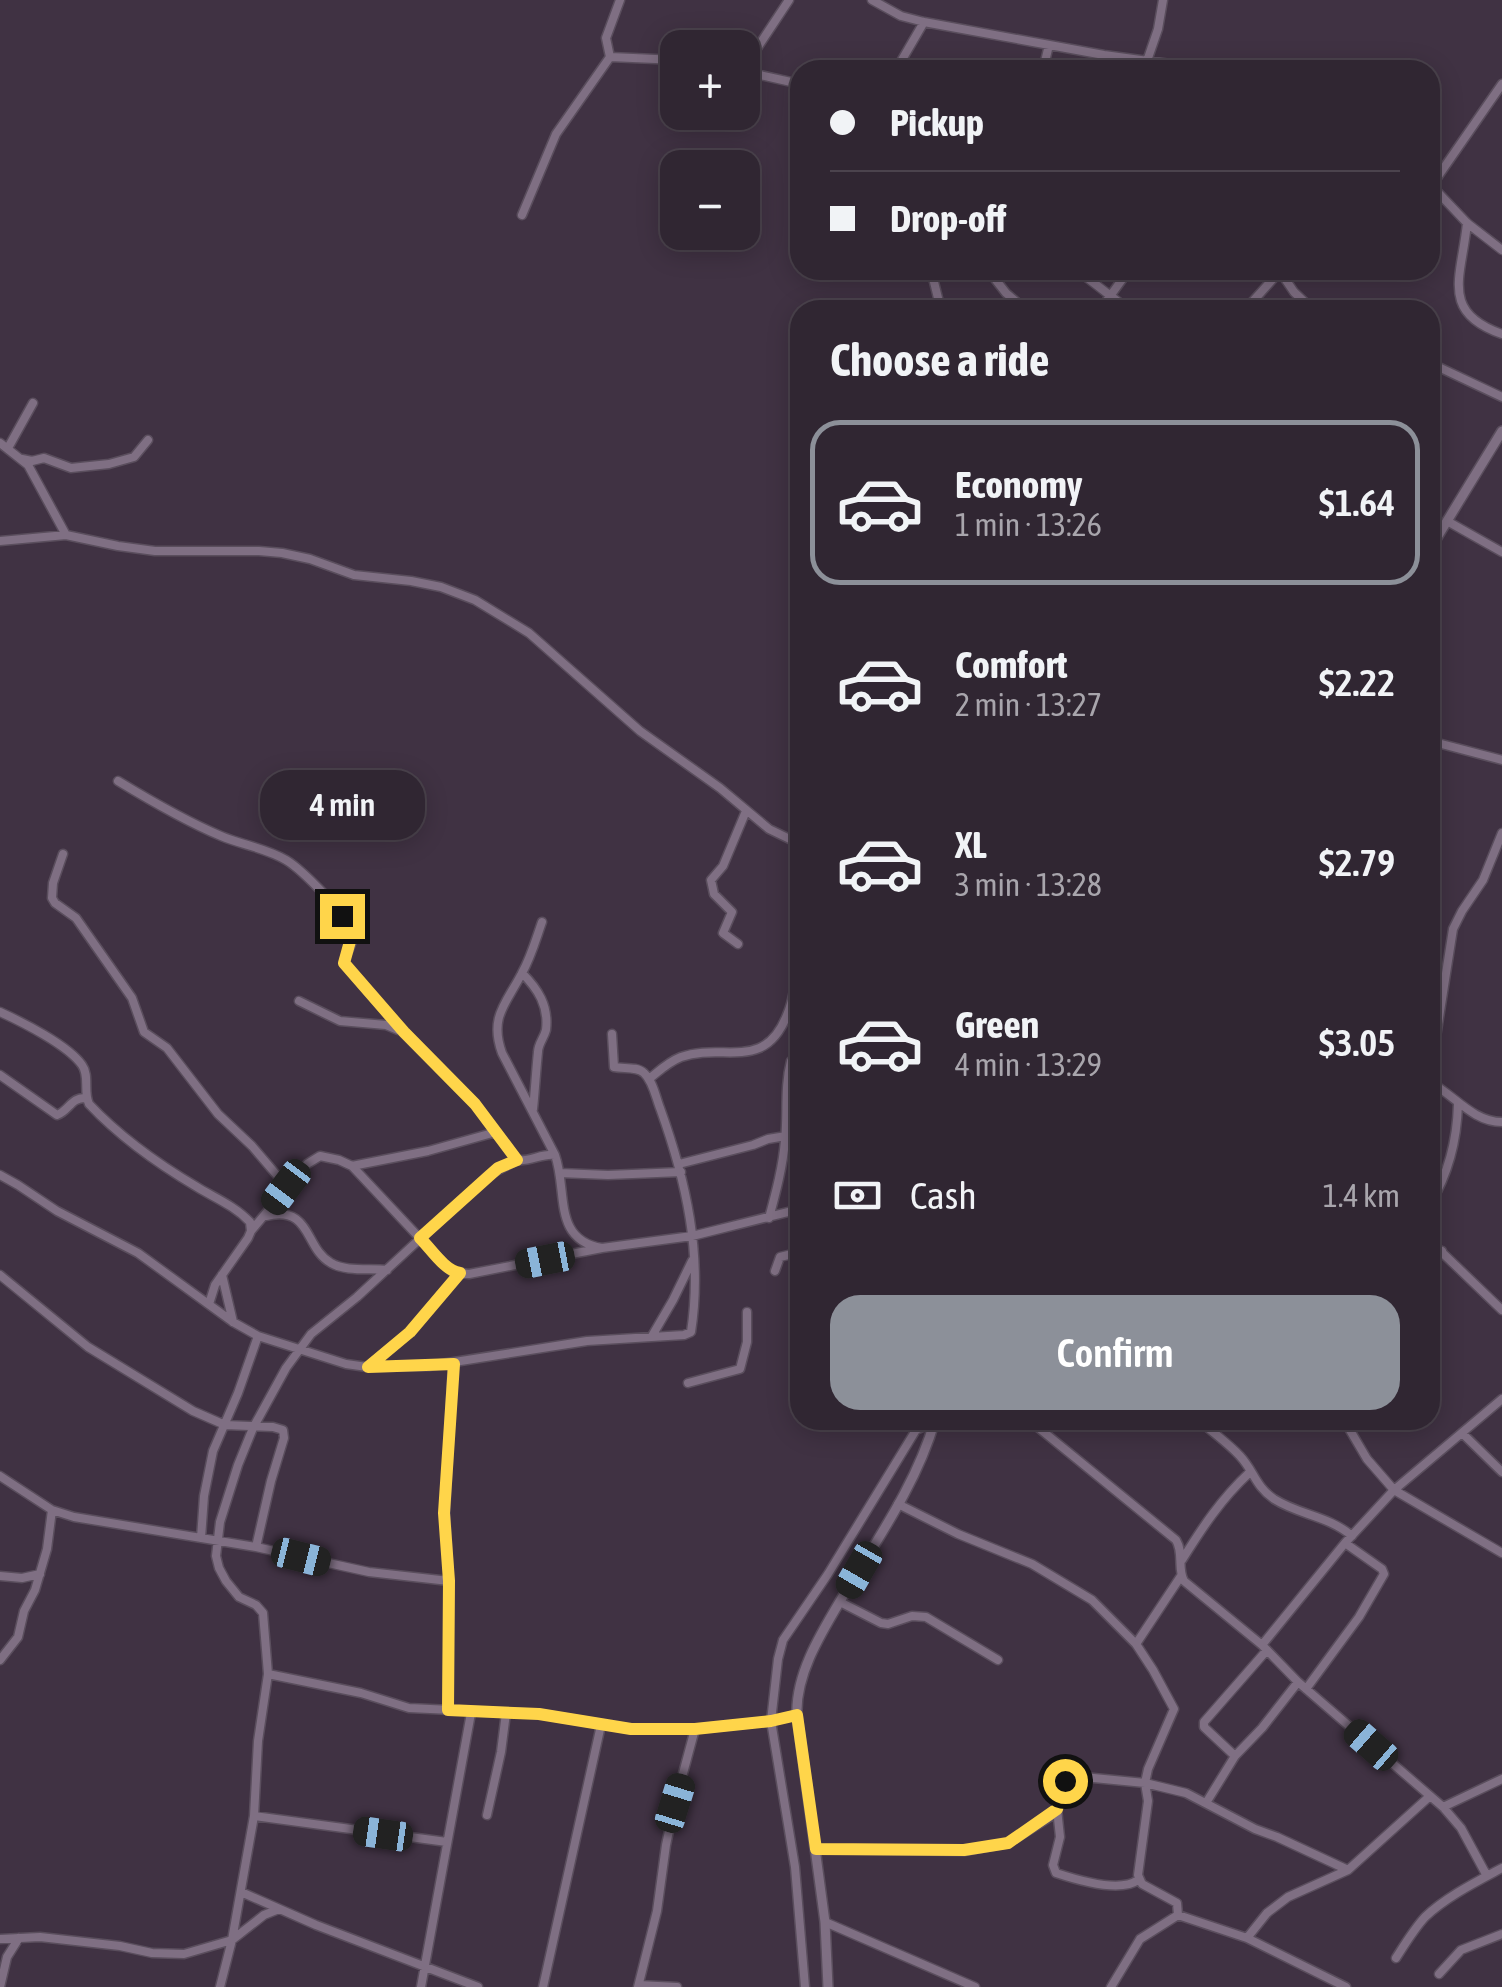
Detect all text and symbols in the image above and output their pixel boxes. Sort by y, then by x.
map controls [660,30,760,250]
button: + [660,30,760,130]
text: Pickup [890,101,984,144]
button: − [660,150,760,250]
text: Drop-off [890,197,1006,240]
text: Choose a ride [830,334,1049,386]
icon: car [835,458,925,548]
text: Economy [955,463,1082,506]
text: $1.64 [1319,481,1395,524]
text: 1 min · 13:26 [955,506,1102,543]
icon: car [835,638,925,728]
text: Comfort [955,643,1067,686]
text: $2.22 [1319,661,1395,704]
text: 2 min · 13:27 [955,686,1102,723]
callout: 4 min [260,771,424,841]
text: 4 min [310,786,375,823]
icon: car [835,818,925,908]
text: XL [955,823,987,866]
text: $2.79 [1319,841,1395,884]
text: 3 min · 13:28 [955,866,1102,903]
route end [320,894,365,939]
icon: car [835,998,925,1088]
text: Green [955,1003,1039,1046]
text: $3.05 [1319,1021,1395,1064]
text: 4 min · 13:29 [955,1046,1102,1083]
car [256,1154,316,1220]
icon: cash [830,1168,885,1223]
text: Cash [910,1174,977,1217]
text: 1.4 km [1323,1177,1400,1214]
car [513,1240,577,1280]
button: Confirm [830,1295,1400,1410]
car [268,1535,334,1579]
car [831,1537,887,1603]
car [1339,1714,1403,1776]
route start [1043,1759,1088,1804]
car [652,1770,698,1836]
car [351,1815,415,1853]

